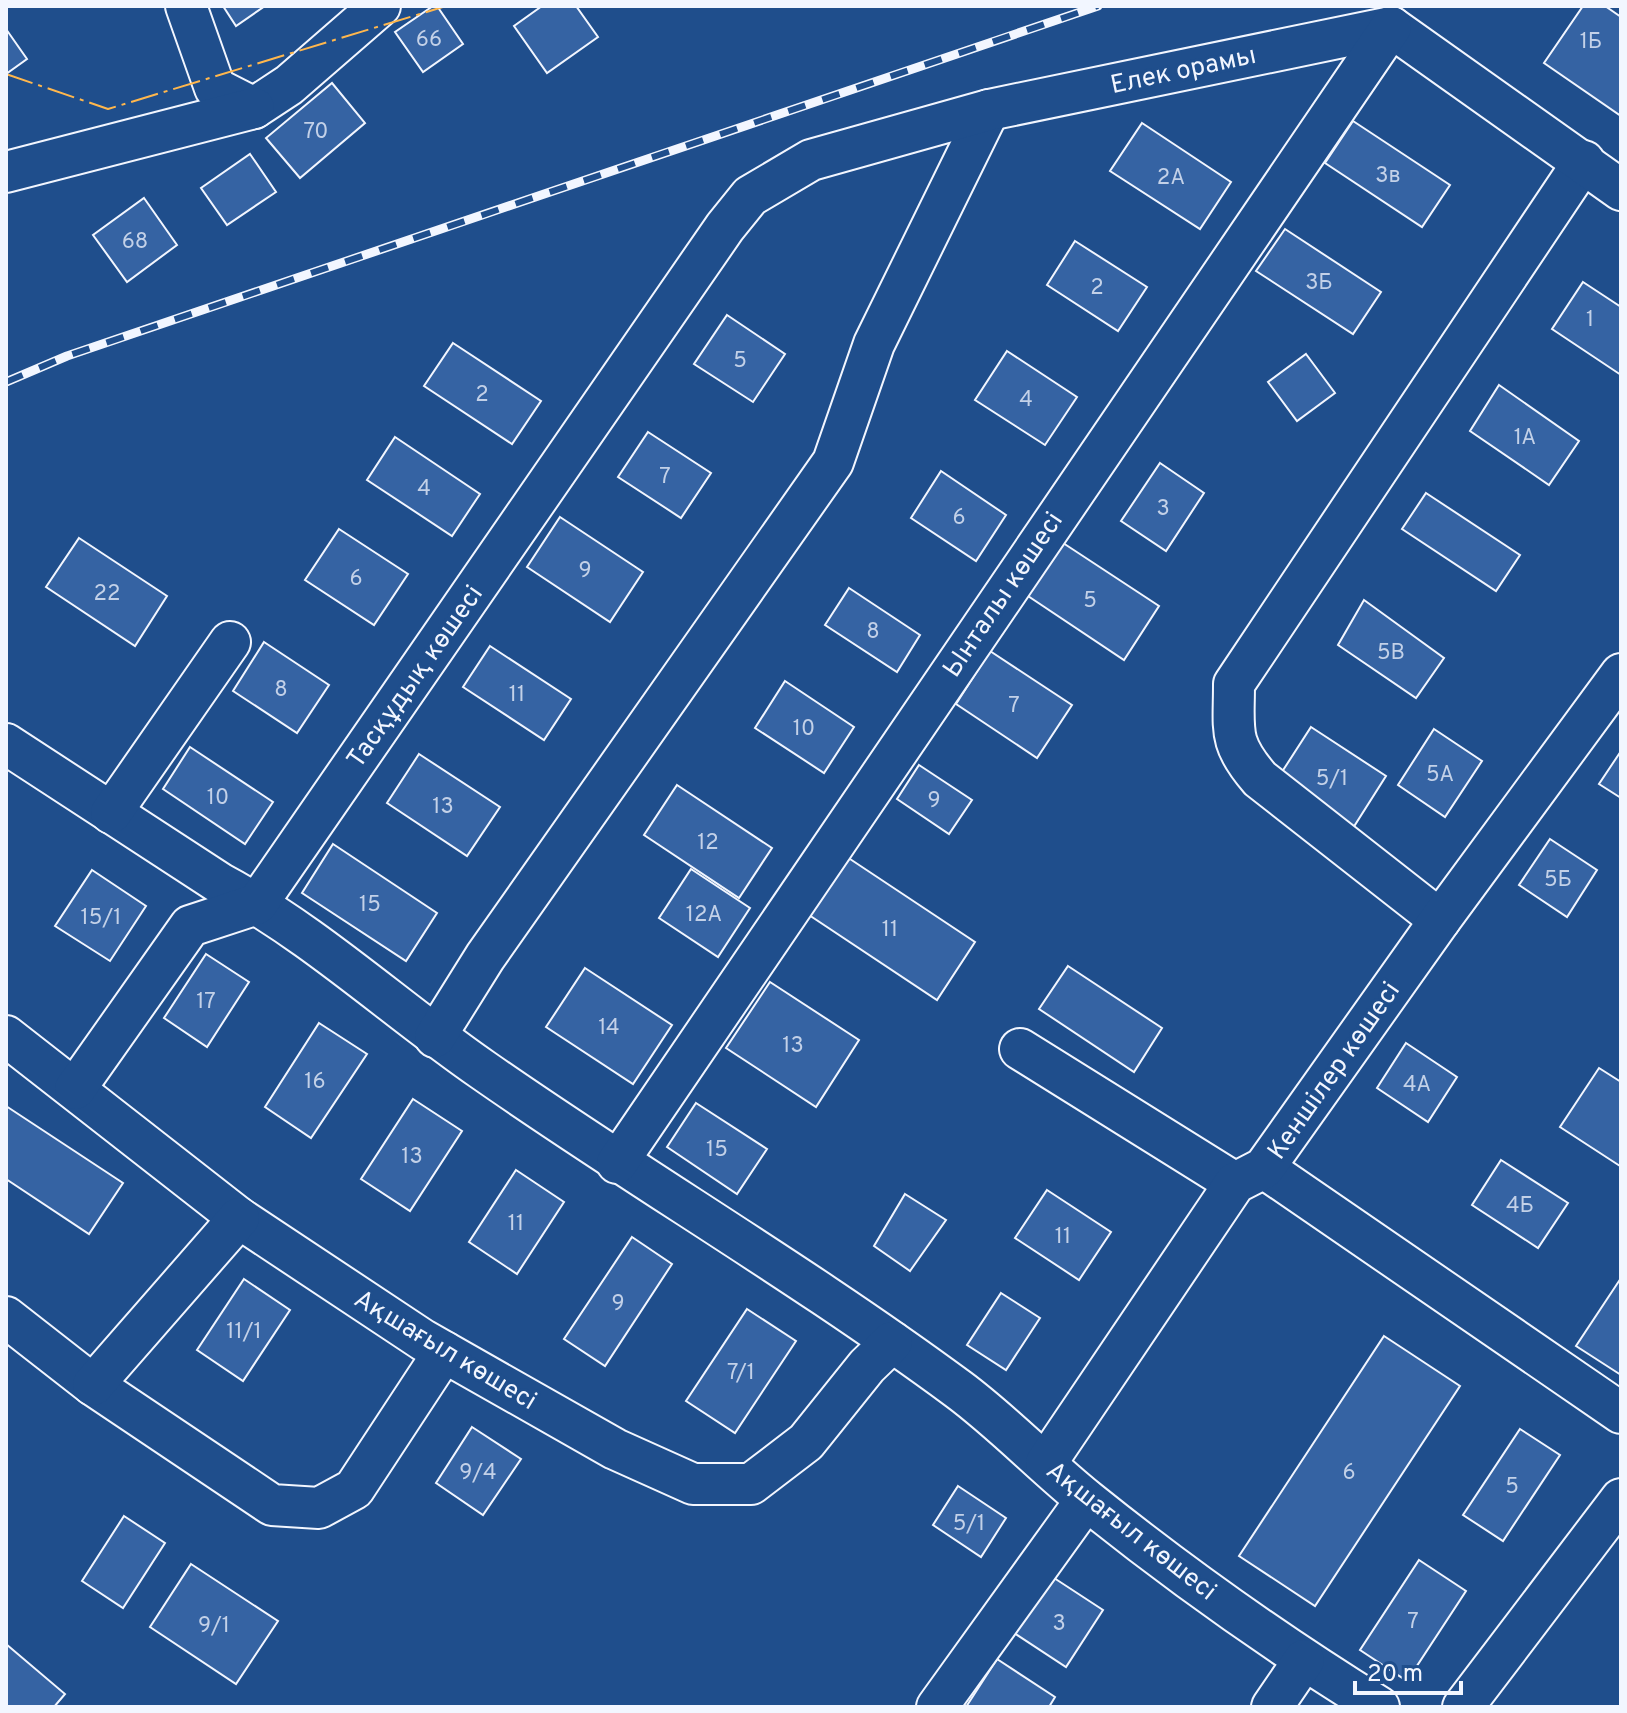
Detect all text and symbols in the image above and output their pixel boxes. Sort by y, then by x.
house number: 66 [416,27,442,54]
house number: 1Б [1580,29,1602,56]
street label: Елек орамы [1108,40,1259,103]
house number: 70 [304,119,328,146]
house number: 3в [1375,163,1401,190]
house number: 2А [1157,165,1185,192]
house number: 68 [122,229,148,256]
house number: 3Б [1305,270,1333,297]
house number: 2 [1090,275,1104,302]
house number: 1 [1586,307,1594,334]
house number: 5 [733,348,747,375]
house number: 2 [475,382,489,409]
house number: 4 [1019,387,1033,414]
house number: 1А [1514,425,1536,452]
house number: 7 [659,464,671,491]
house number: 4 [417,476,431,503]
house number: 3 [1156,496,1170,523]
house number: 6 [952,505,966,532]
street label: Ынталы көшесі [937,506,1072,684]
house number: 9 [578,558,592,585]
house number: 6 [349,566,363,593]
street label: Тасқұдық көшесі [341,580,491,775]
house number: 22 [94,581,120,608]
house number: 5 [1083,588,1097,615]
house number: 8 [866,619,880,646]
house number: 5В [1377,640,1405,667]
house number: 8 [274,677,288,704]
house number: 11 [509,682,525,709]
house number: 7 [1008,693,1020,720]
house number: 10 [793,716,815,743]
house number: 5А [1426,762,1454,789]
house number: 5/1 [1316,766,1348,793]
house number: 10 [207,785,229,812]
house number: 9 [927,788,941,815]
house number: 13 [432,794,454,821]
house number: 12 [697,830,719,857]
house number: 5Б [1544,867,1572,894]
house number: 15 [359,892,381,919]
house number: 12А [686,902,722,929]
house number: 15/1 [81,905,121,932]
house number: 11 [882,917,898,944]
street label: Кеншілер көшесі [1261,976,1409,1167]
house number: 17 [196,989,216,1016]
house number: 14 [598,1015,620,1042]
house number: 13 [782,1033,804,1060]
house number: 16 [304,1069,326,1096]
house number: 4А [1403,1072,1431,1099]
house number: 15 [706,1137,728,1164]
house number: 13 [401,1144,423,1171]
house number: 4Б [1506,1193,1534,1220]
house number: 11 [508,1211,524,1238]
house number: 11 [1055,1224,1071,1251]
street label: Ақшағыл көшесі [347,1284,542,1419]
house number: 9 [611,1291,625,1318]
house number: 11/1 [226,1319,262,1346]
house number: 7/1 [727,1360,755,1387]
street label: Ақшағыл көшесі [1039,1455,1222,1609]
house number: 9/4 [459,1460,497,1487]
house number: 6 [1342,1460,1356,1487]
house number: 5 [1505,1474,1519,1501]
house number: 5/1 [953,1511,985,1538]
house number: 7 [1407,1609,1419,1636]
house number: 3 [1052,1611,1066,1638]
house number: 9/1 [198,1613,230,1640]
scale bar [1355,1645,1461,1695]
text: 20 m [1367,1660,1423,1690]

